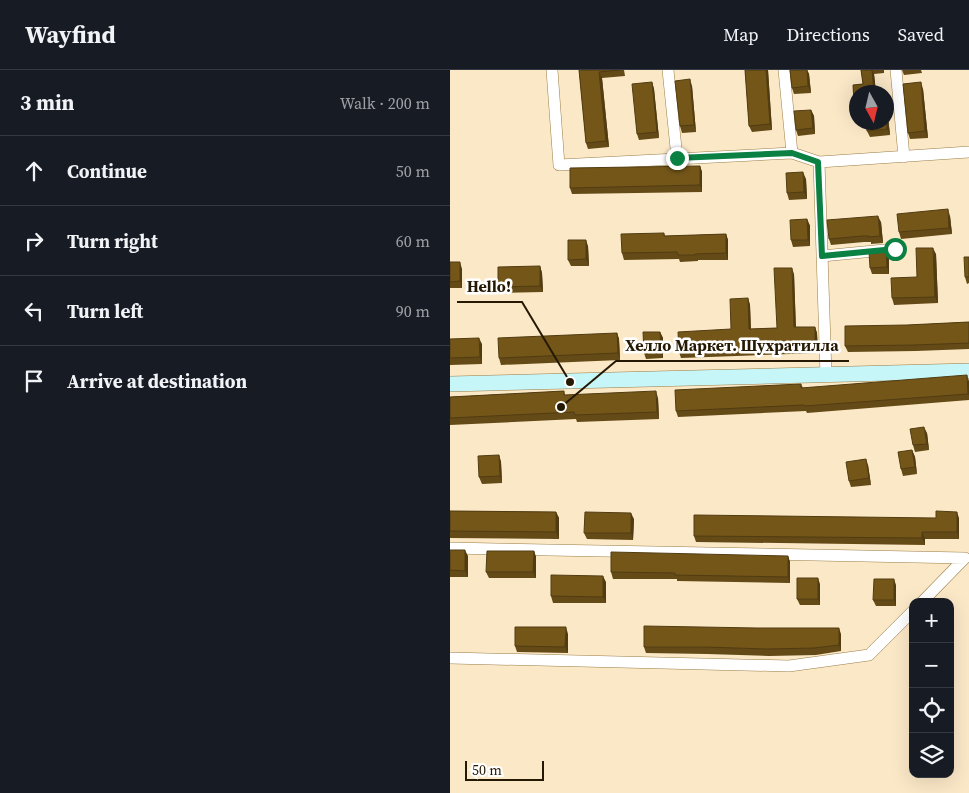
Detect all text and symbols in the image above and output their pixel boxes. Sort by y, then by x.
text: Wayfind [25,18,116,51]
text: Map [723,22,759,47]
text: Directions [787,22,870,47]
text: Saved [898,22,944,47]
north arrow [849,85,894,130]
text: 3 min [20,88,75,117]
text: Walk · 200 m [340,92,430,114]
route end [666,147,689,170]
icon: ahead [20,157,48,185]
text: Continue [67,158,147,184]
text: 50 m [396,160,430,182]
icon: right [20,227,48,255]
text: Turn right [67,228,158,254]
text: 60 m [396,230,430,252]
route start [884,238,907,261]
callout: Hello! [457,271,522,302]
text: Hello! [467,275,511,297]
icon: left [20,297,48,325]
text: Turn left [67,298,143,324]
text: 90 m [396,300,430,322]
callout: Хелло Маркет. Шухратилла [616,330,849,361]
text: Хелло Маркет. Шухратилла [625,334,839,356]
icon: arrive [20,367,48,395]
text: Arrive at destination [67,368,247,394]
map controls [909,598,954,778]
button: + [909,598,954,643]
button: − [909,643,954,688]
button: locate [909,688,954,733]
button: layers [909,733,954,778]
scale bar [465,758,544,781]
text: 50 m [472,760,502,780]

